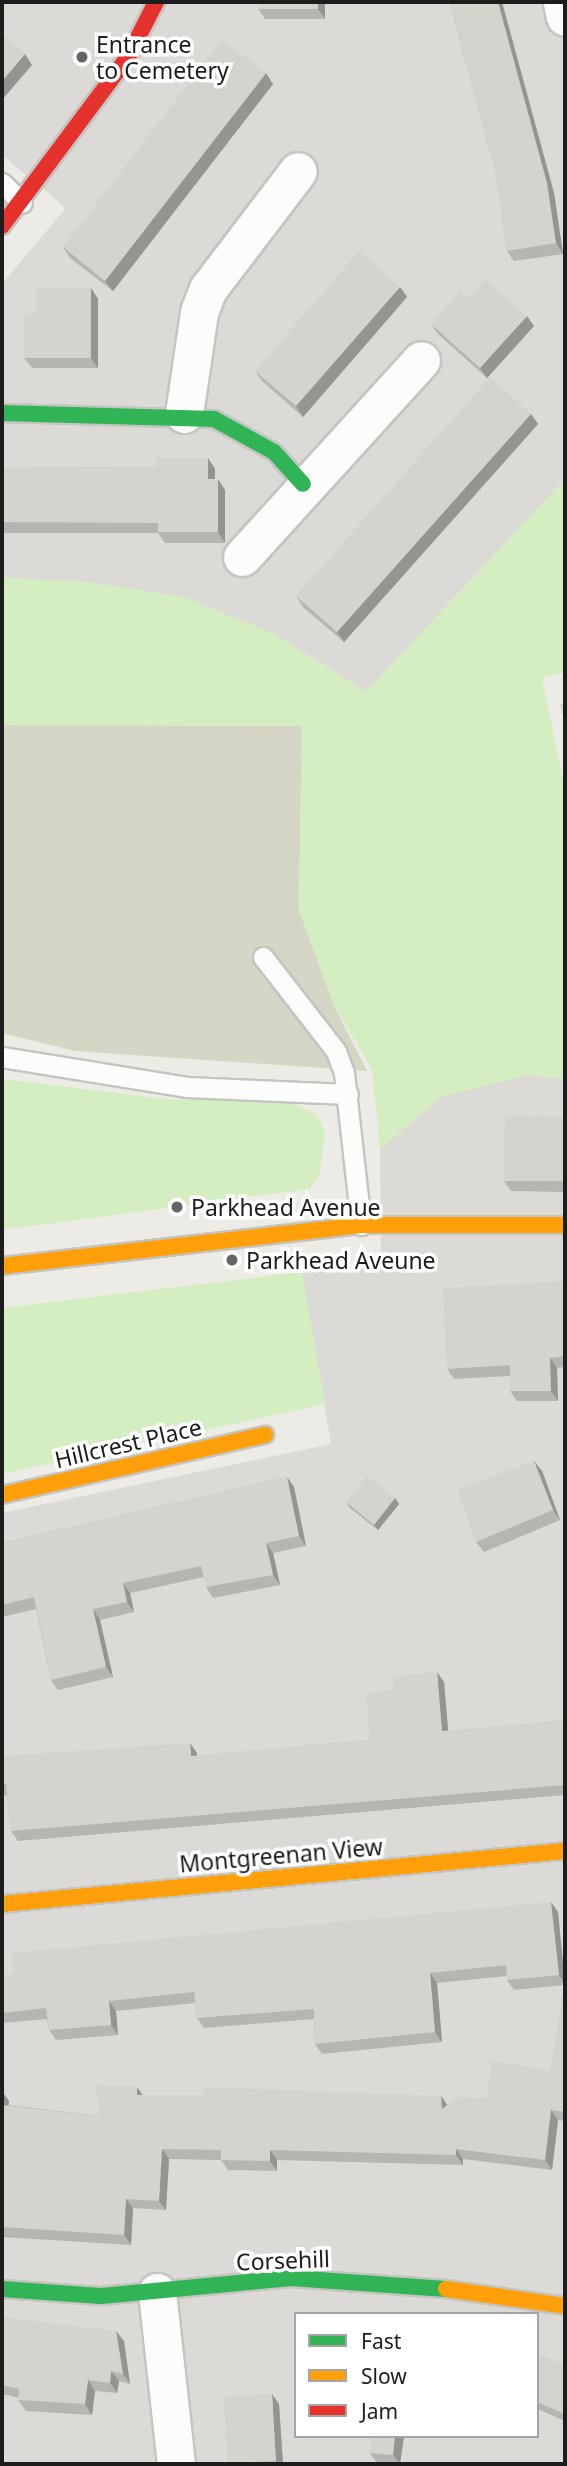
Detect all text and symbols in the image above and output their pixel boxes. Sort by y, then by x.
place label: Entrance to Cemetery [96,30,229,84]
marker: Entrance to Cemetery [74,49,90,65]
place label: Parkhead Avenue [191,1193,381,1221]
marker: Parkhead Avenue [169,1199,185,1215]
place label: Parkhead Aveune [246,1246,436,1274]
marker: Parkhead Aveune [224,1252,240,1268]
street label: Hillcrest Place [52,1413,204,1473]
street label: Montgreenan View [178,1832,384,1878]
street label: Corsehill [236,2245,330,2275]
legend [294,2312,539,2438]
text: Fast [361,2327,401,2355]
text: Slow [361,2362,407,2390]
text: Jam [361,2397,398,2425]

